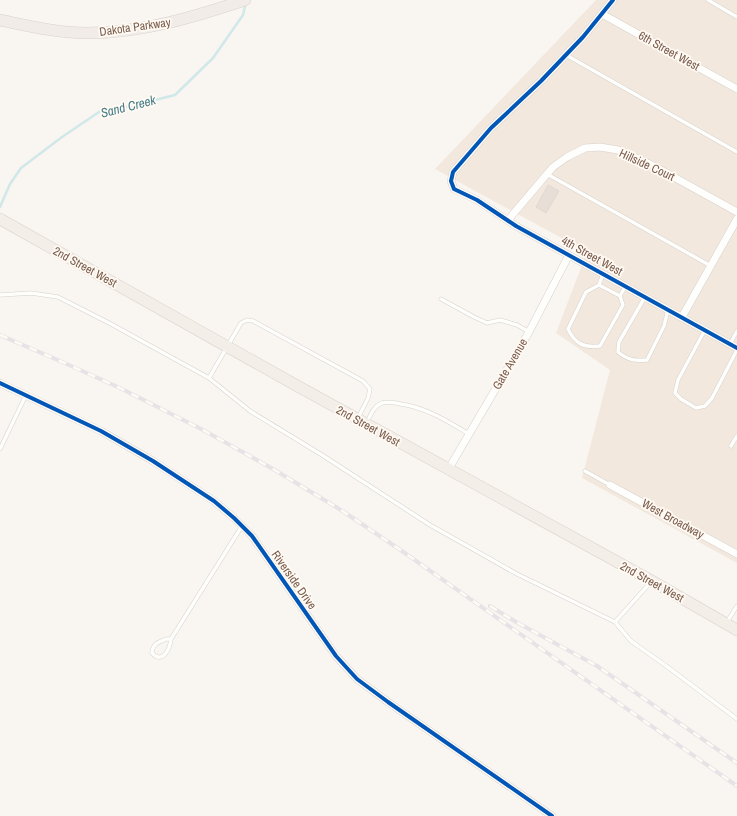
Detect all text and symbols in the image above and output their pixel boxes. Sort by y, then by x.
street label: Dakota Parkway [98,14,172,40]
street label: 6th Street West [636,28,703,75]
water label: Sand Creek [99,91,158,122]
street label: Hillside Court [617,145,678,185]
street label: 4th Street West [559,233,626,280]
street label: 2nd Street West [50,243,120,291]
street label: Gate Avenue [489,335,531,393]
street label: 2nd Street West [333,402,403,450]
street label: West Broadway [639,495,707,543]
street label: Riverside Drive [268,547,320,613]
street label: 2nd Street West [617,558,687,606]

